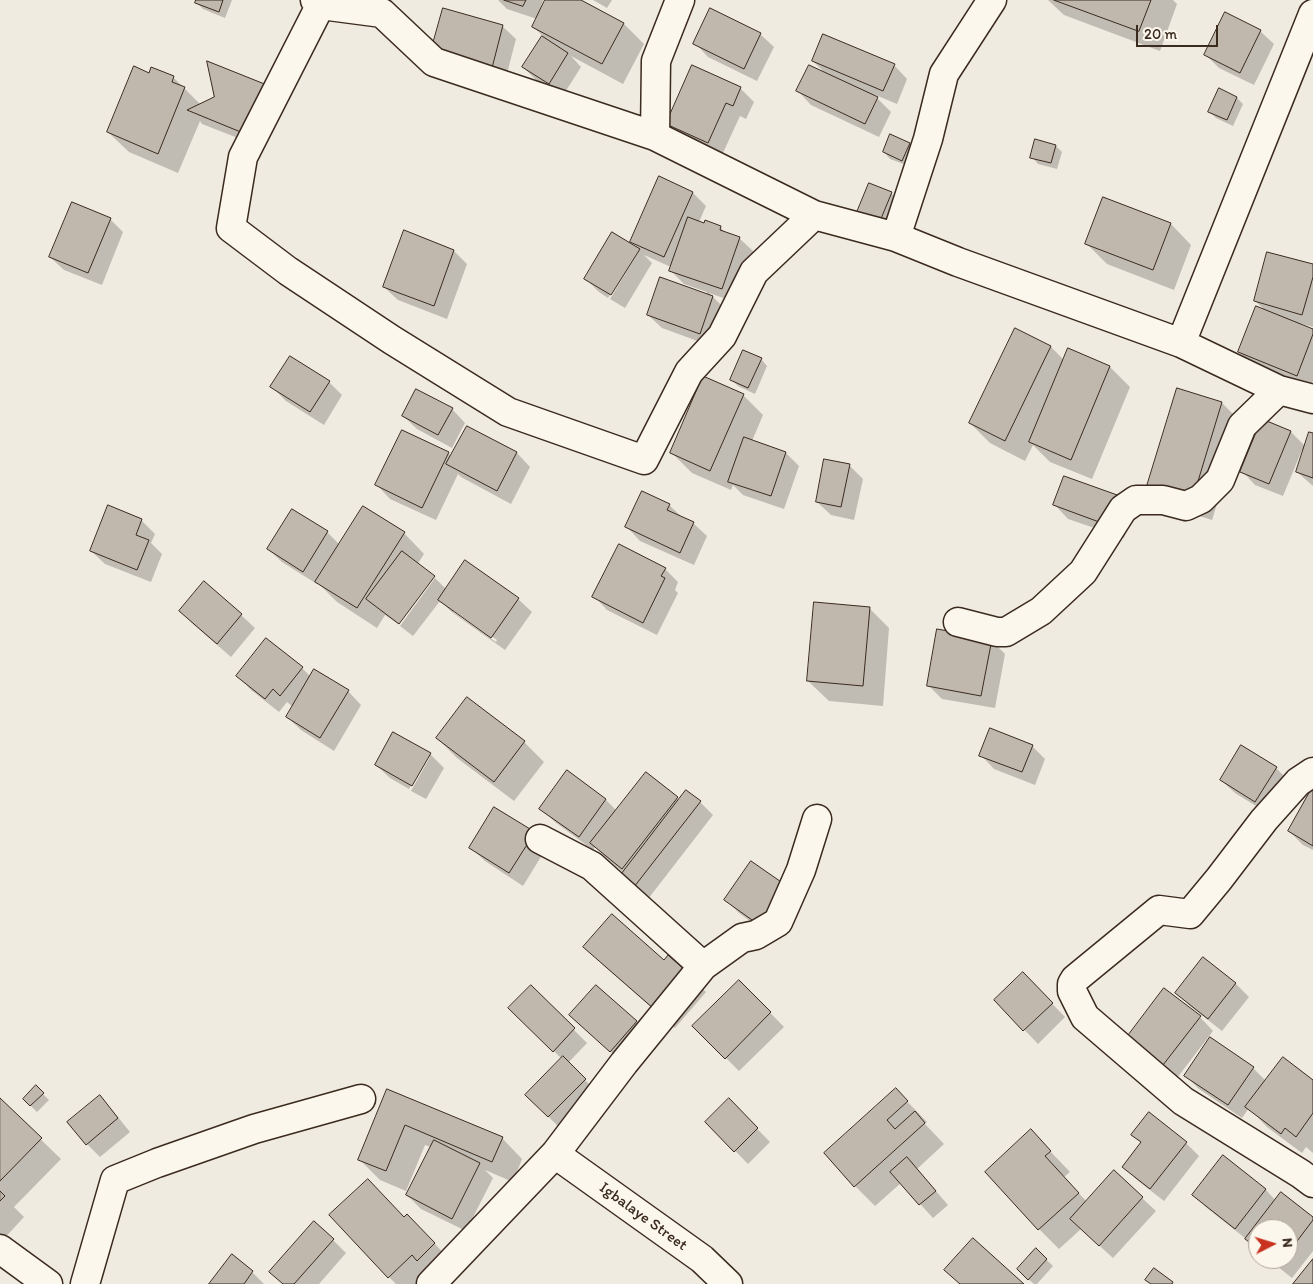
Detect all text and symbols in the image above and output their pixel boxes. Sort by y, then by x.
scale bar [1138,15,1220,47]
text: 20 m [1144,25,1177,43]
street label: Igbalaye Street [595,1179,691,1255]
north arrow [1248,1219,1298,1269]
text: N [1279,1237,1296,1248]

